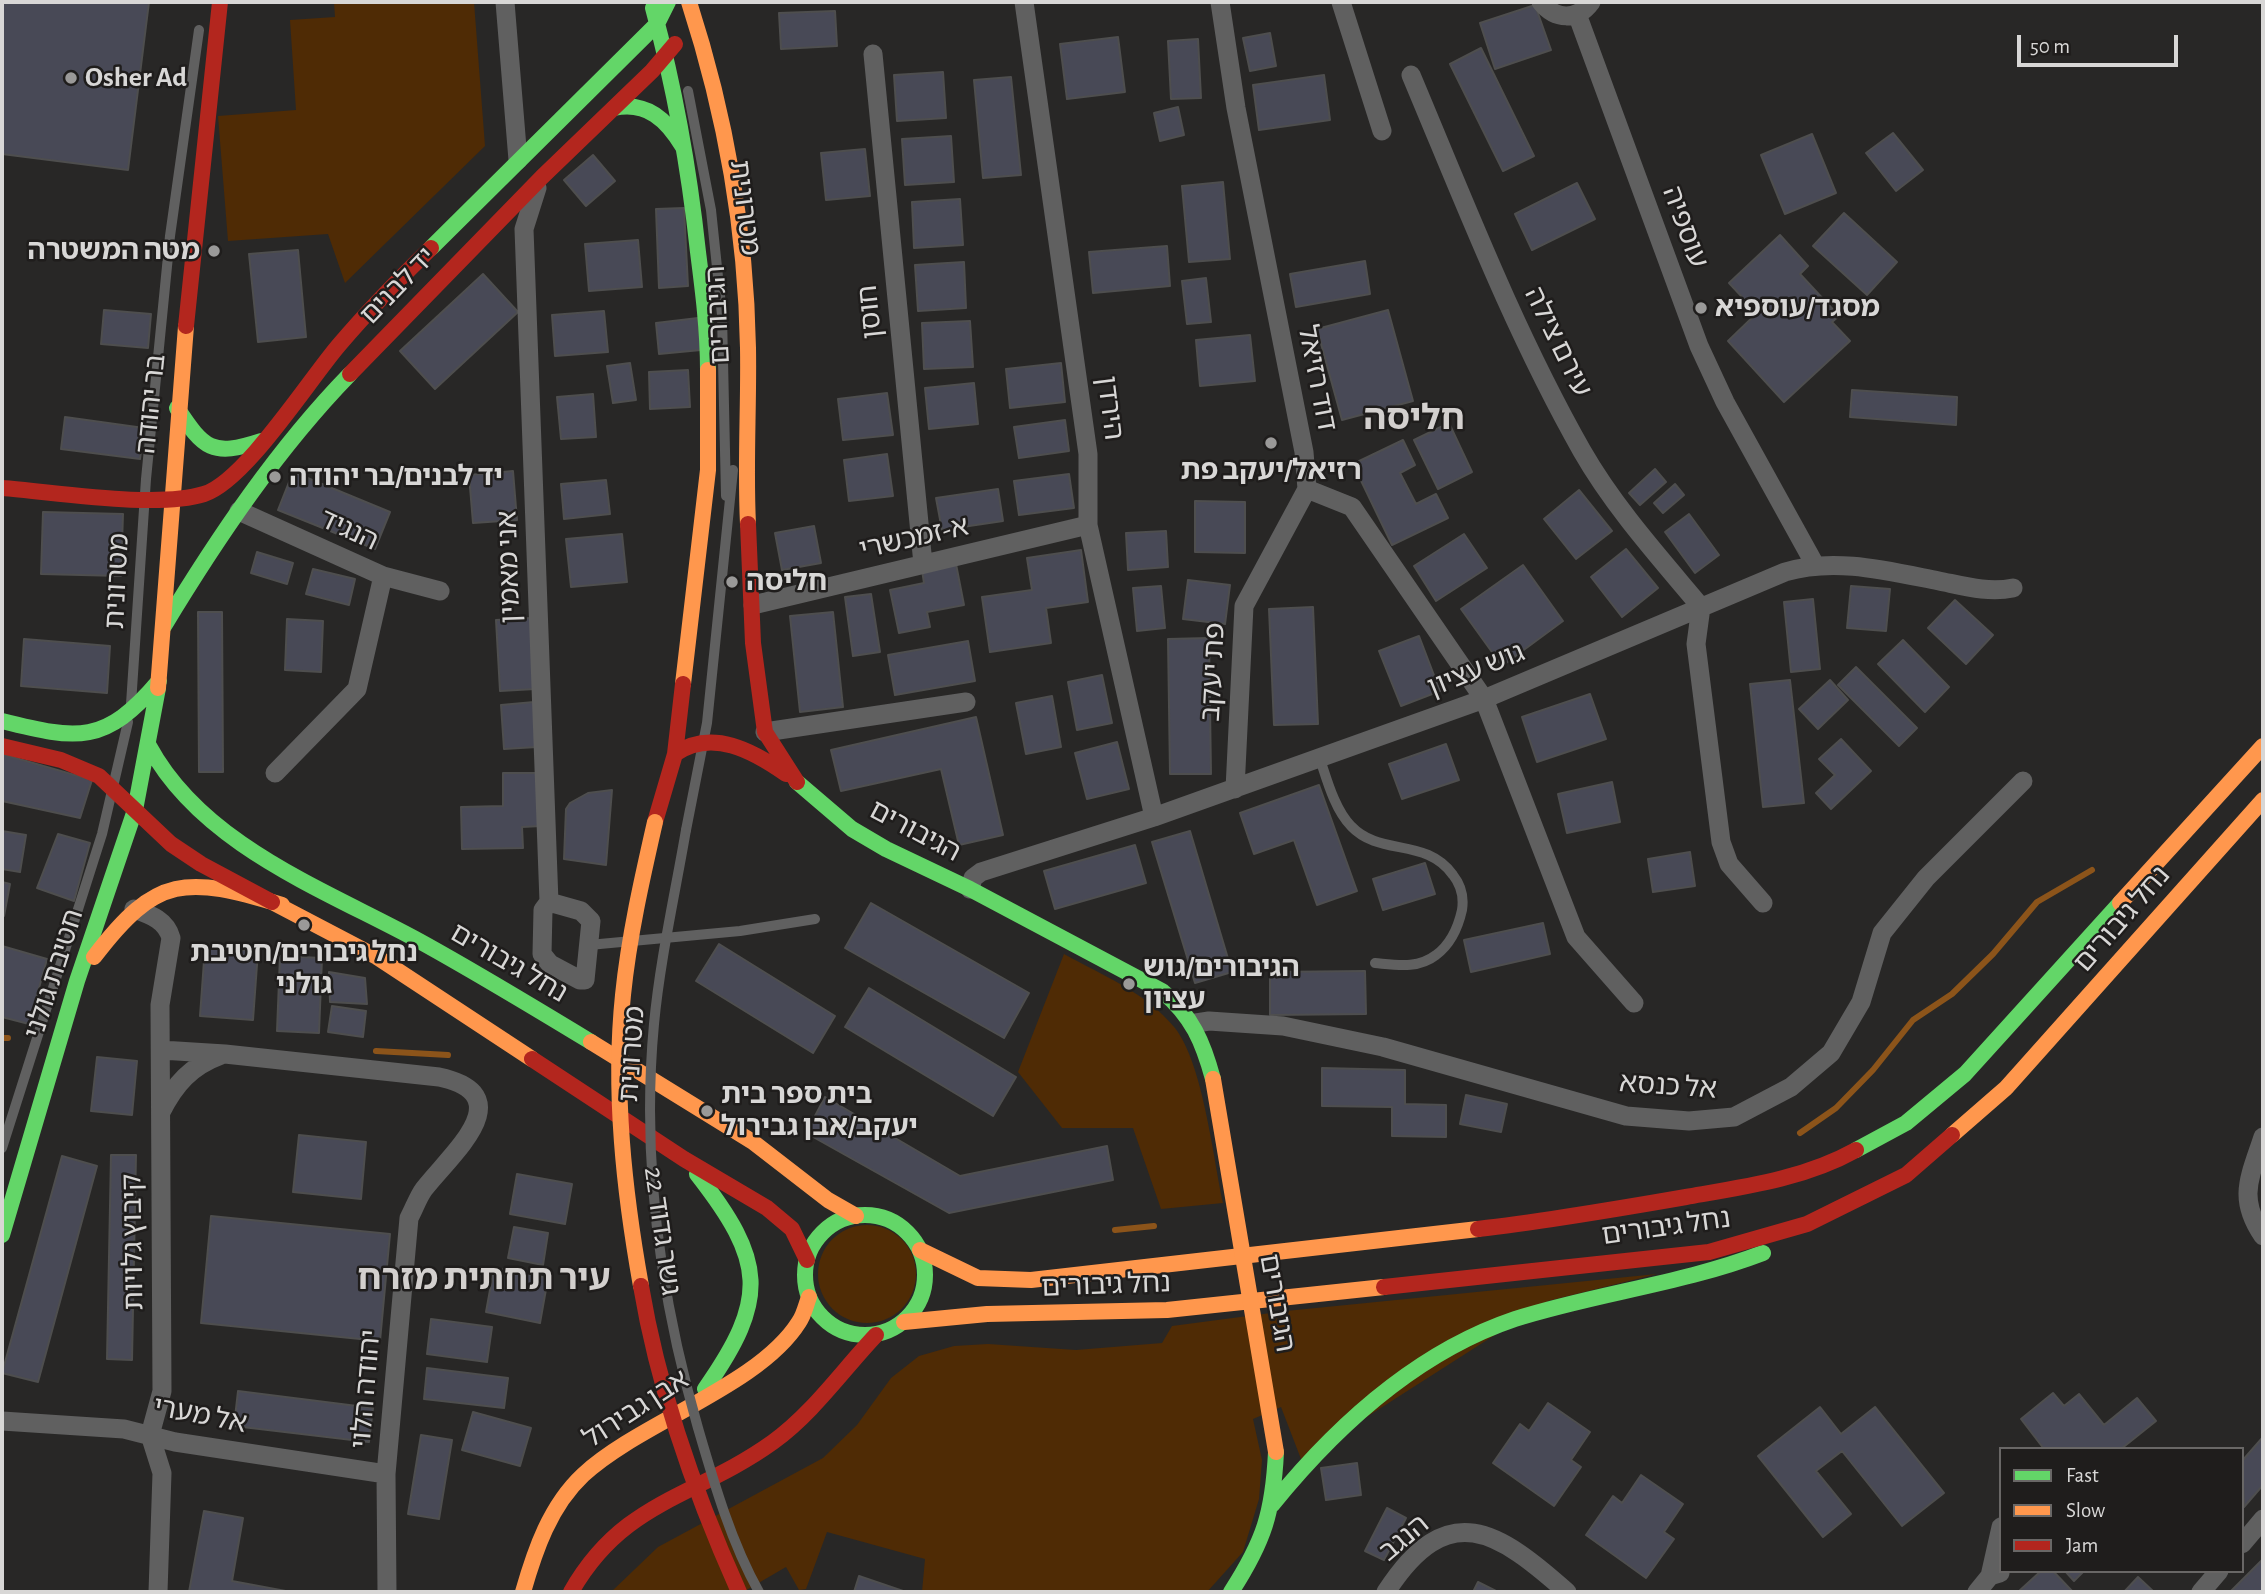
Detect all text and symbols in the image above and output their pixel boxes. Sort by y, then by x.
scale bar [2020,21,2181,65]
text: 50 m [2030,36,2070,57]
place label: Osher Ad [85,61,187,95]
marker: Osher Ad [63,70,79,86]
street label: מטרונית [722,158,768,258]
street label: עוספיה [1655,182,1715,272]
place label: מטה המשטרה [27,234,200,268]
street label: יד לבנים [353,240,443,332]
marker: מטה המשטרה [206,243,222,259]
street label: הגיבורים [699,265,737,365]
street label: עירם צילה [1517,282,1599,402]
street label: חוסן [850,283,890,341]
place label: מסגד/עוספיא [1715,291,1880,325]
marker: מסגד/עוספיא [1693,300,1709,316]
street label: דוד רזיאל [1290,322,1344,434]
street label: בר יהודה [129,352,173,456]
street label: הירדן [1089,374,1131,442]
district label: חליסה [1363,397,1465,439]
marker: רזיאל/יעקב פת [1263,435,1279,451]
place label: רזיאל/יעקב פת [1180,454,1362,488]
place label: יד לבנים/בר יהודה [289,460,503,494]
marker: יד לבנים/בר יהודה [267,469,283,485]
street label: הנגיד [314,502,384,558]
street label: א-זמכשרי [856,509,972,567]
street label: אני מאמין [490,510,528,624]
street label: מטרונית [98,532,136,630]
place label: חליסה [746,565,827,599]
marker: חליסה [724,574,740,590]
street label: פת יעקב [1194,622,1232,722]
street label: גוש עציון [1423,635,1529,705]
street label: הגיבורים [863,793,967,869]
street label: נחל גיבורים [2067,859,2177,979]
street label: חטיבת גולני [17,905,91,1043]
street label: נחל גיבורים [444,916,574,1010]
marker: נחל גיבורים/חטיבת גולני [296,917,312,933]
place label: נחל גיבורים/חטיבת גולני [190,936,418,1002]
place label: הגיבורים/גוש עציון [1143,951,1300,1017]
marker: הגיבורים/גוש עציון [1121,976,1137,992]
street label: מטרונית [612,1005,652,1103]
street label: אל כנסא [1618,1066,1718,1106]
place label: בית ספר בית יעקב/אבן גבירול [721,1078,918,1144]
marker: בית ספר בית יעקב/אבן גבירול [699,1103,715,1119]
street label: גשר גדוד 22 [636,1165,688,1297]
street label: קיבוץ גלויות [115,1173,151,1311]
street label: נחל גיבורים [1599,1201,1733,1253]
street label: הגיבורים [1252,1251,1302,1355]
district label: עיר תחתית מזרח [357,1257,611,1299]
street label: נחל גיבורים [1041,1266,1171,1304]
street label: יהודה הלוי [344,1328,388,1450]
street label: אבן גבירול [577,1362,695,1456]
street label: אל מערי [150,1389,250,1441]
legend [1999,1447,2244,1573]
text: Fast [2066,1465,2099,1486]
text: Slow [2066,1500,2105,1521]
street label: הנגב [1372,1508,1436,1568]
text: Jam [2066,1535,2098,1556]

